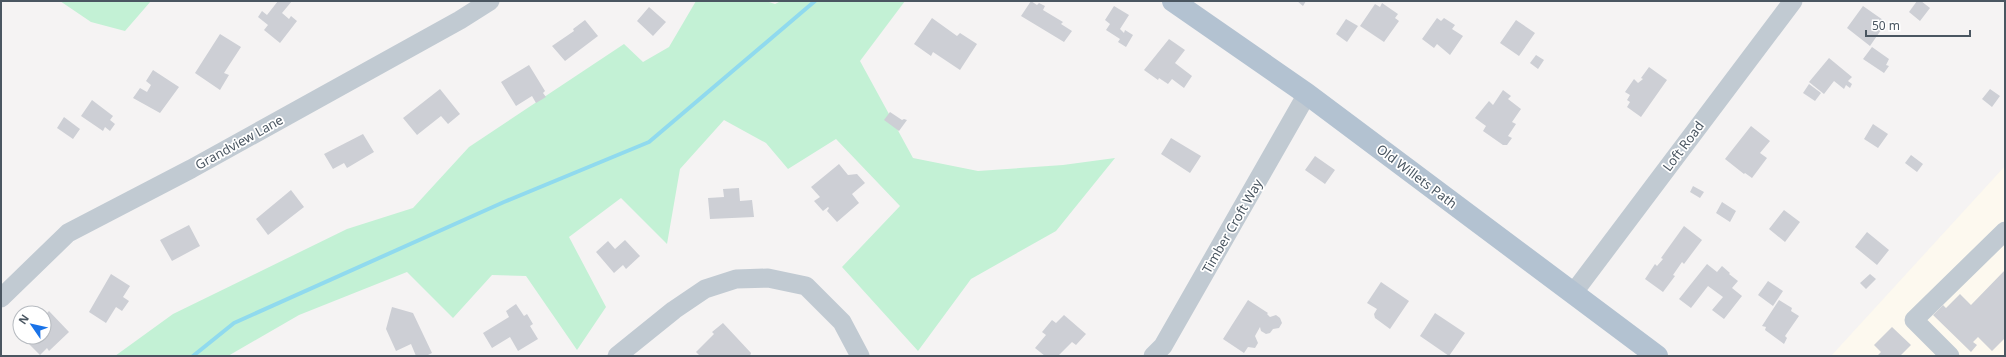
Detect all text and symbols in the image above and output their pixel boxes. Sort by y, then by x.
scale bar [1866,12,1970,38]
text: 50 m [1872,17,1900,34]
street label: Grandview Lane [192,110,286,174]
street label: Loft Road [1658,117,1708,175]
street label: Old Willets Path [1373,140,1461,212]
street label: Timber Croft Way [1198,175,1267,277]
north arrow [12,305,52,345]
text: N [15,311,32,327]

